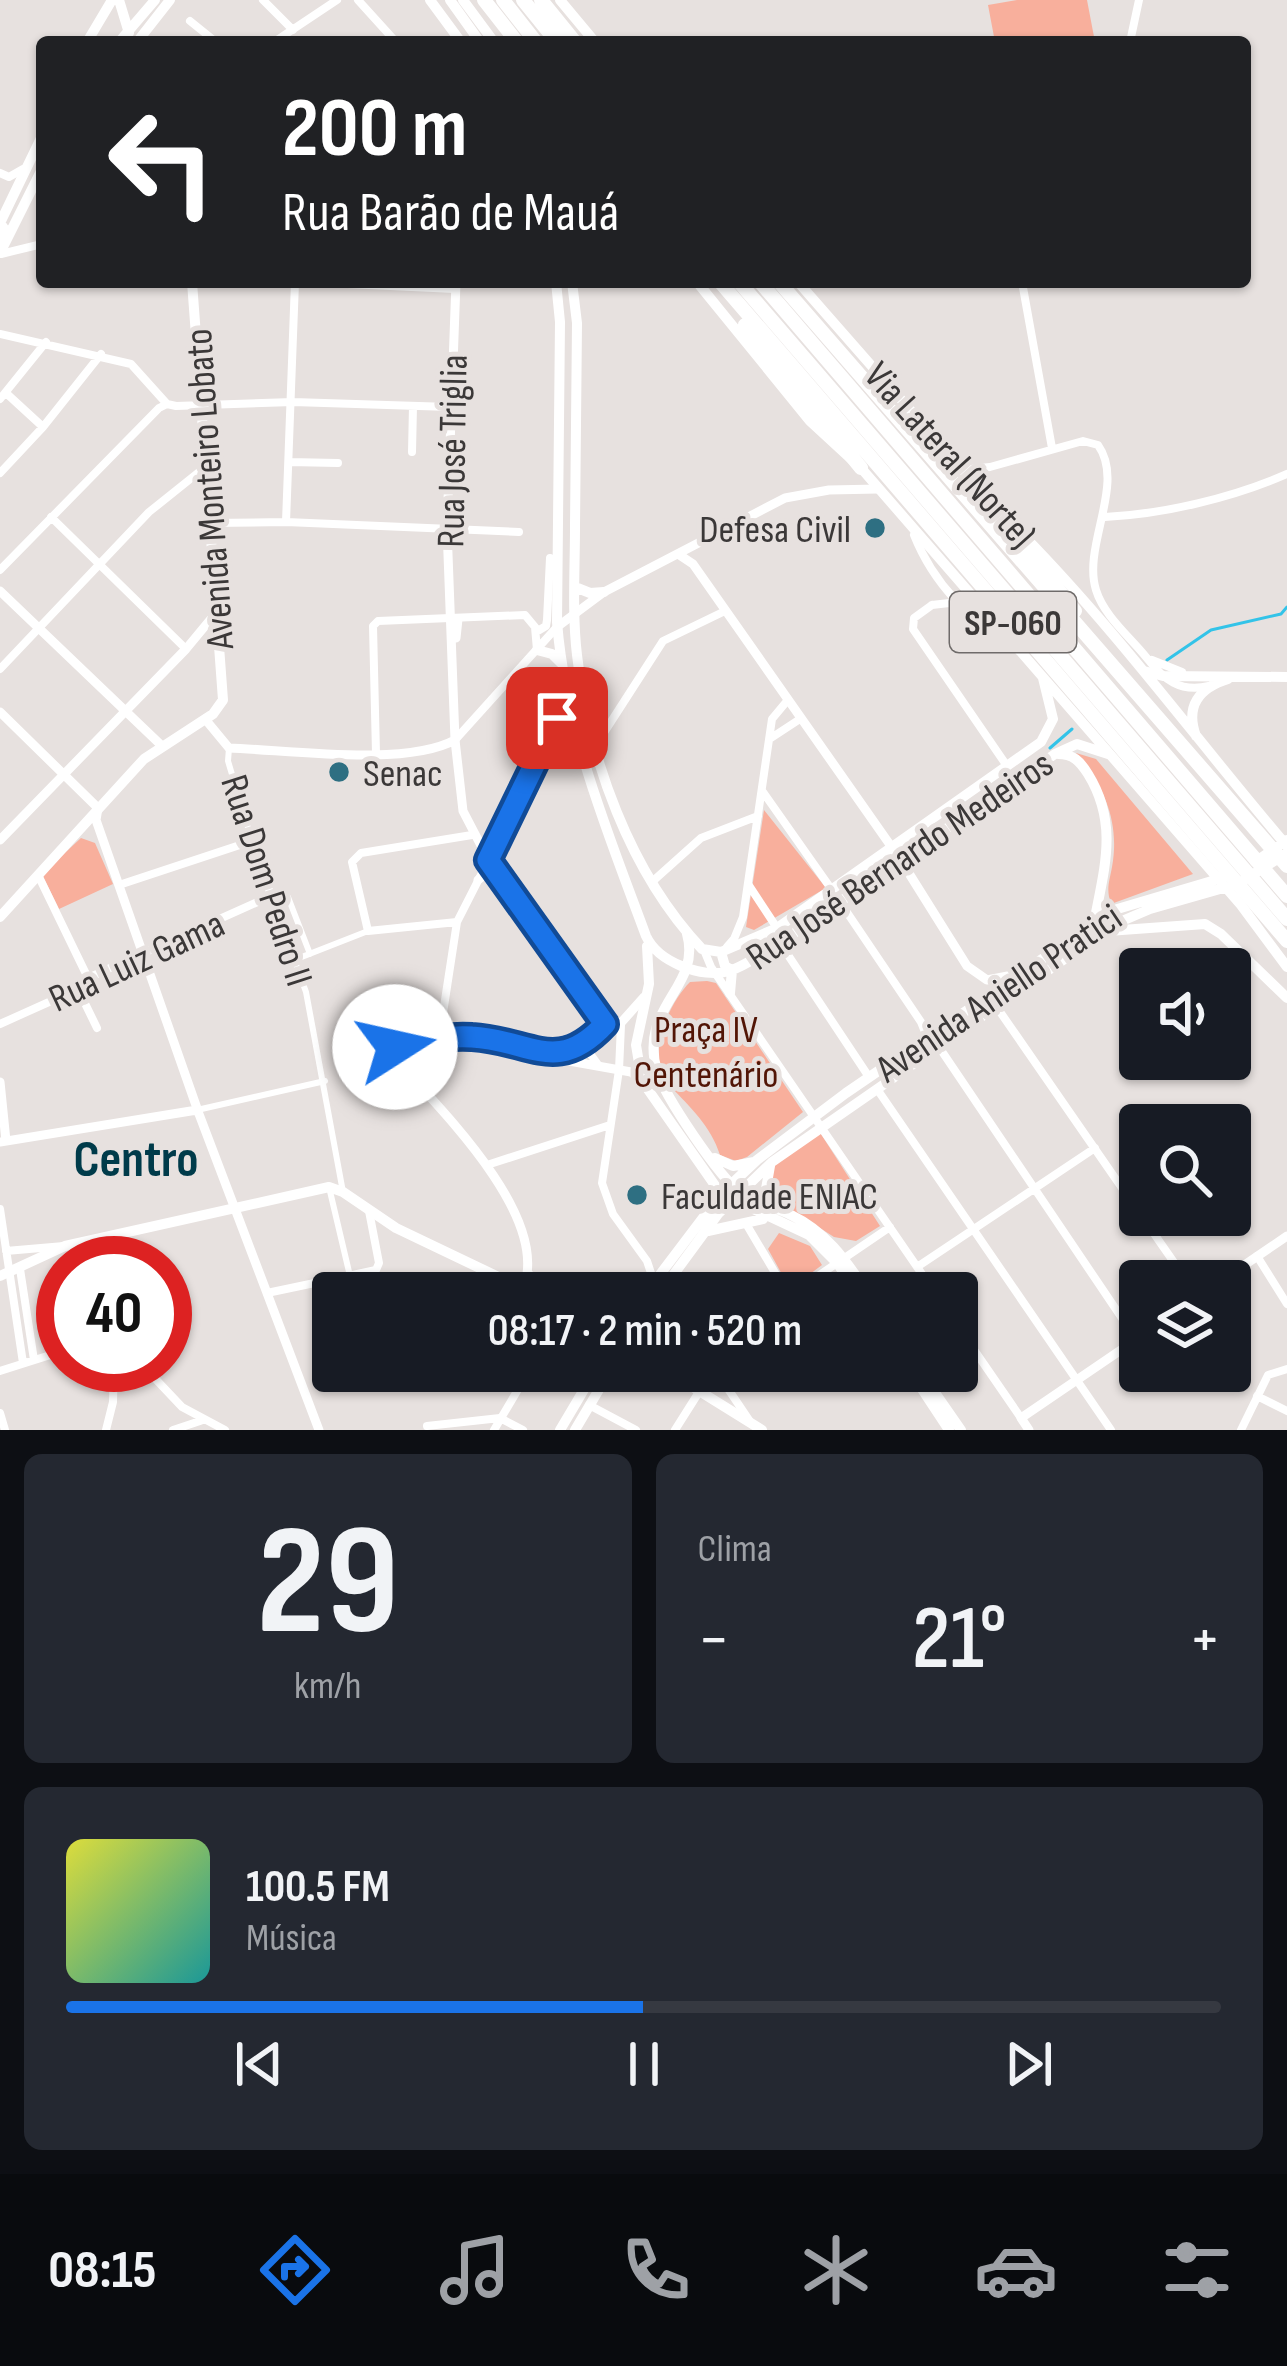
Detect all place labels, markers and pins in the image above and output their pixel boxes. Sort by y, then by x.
place label: Defesa Civil [699,507,851,554]
marker: Defesa Civil [862,515,888,541]
pin [506,667,608,769]
place label: Senac [363,751,443,798]
marker: Senac [326,759,352,785]
place label: Faculdade ENIAC [661,1174,878,1221]
marker: Faculdade ENIAC [624,1182,650,1208]

